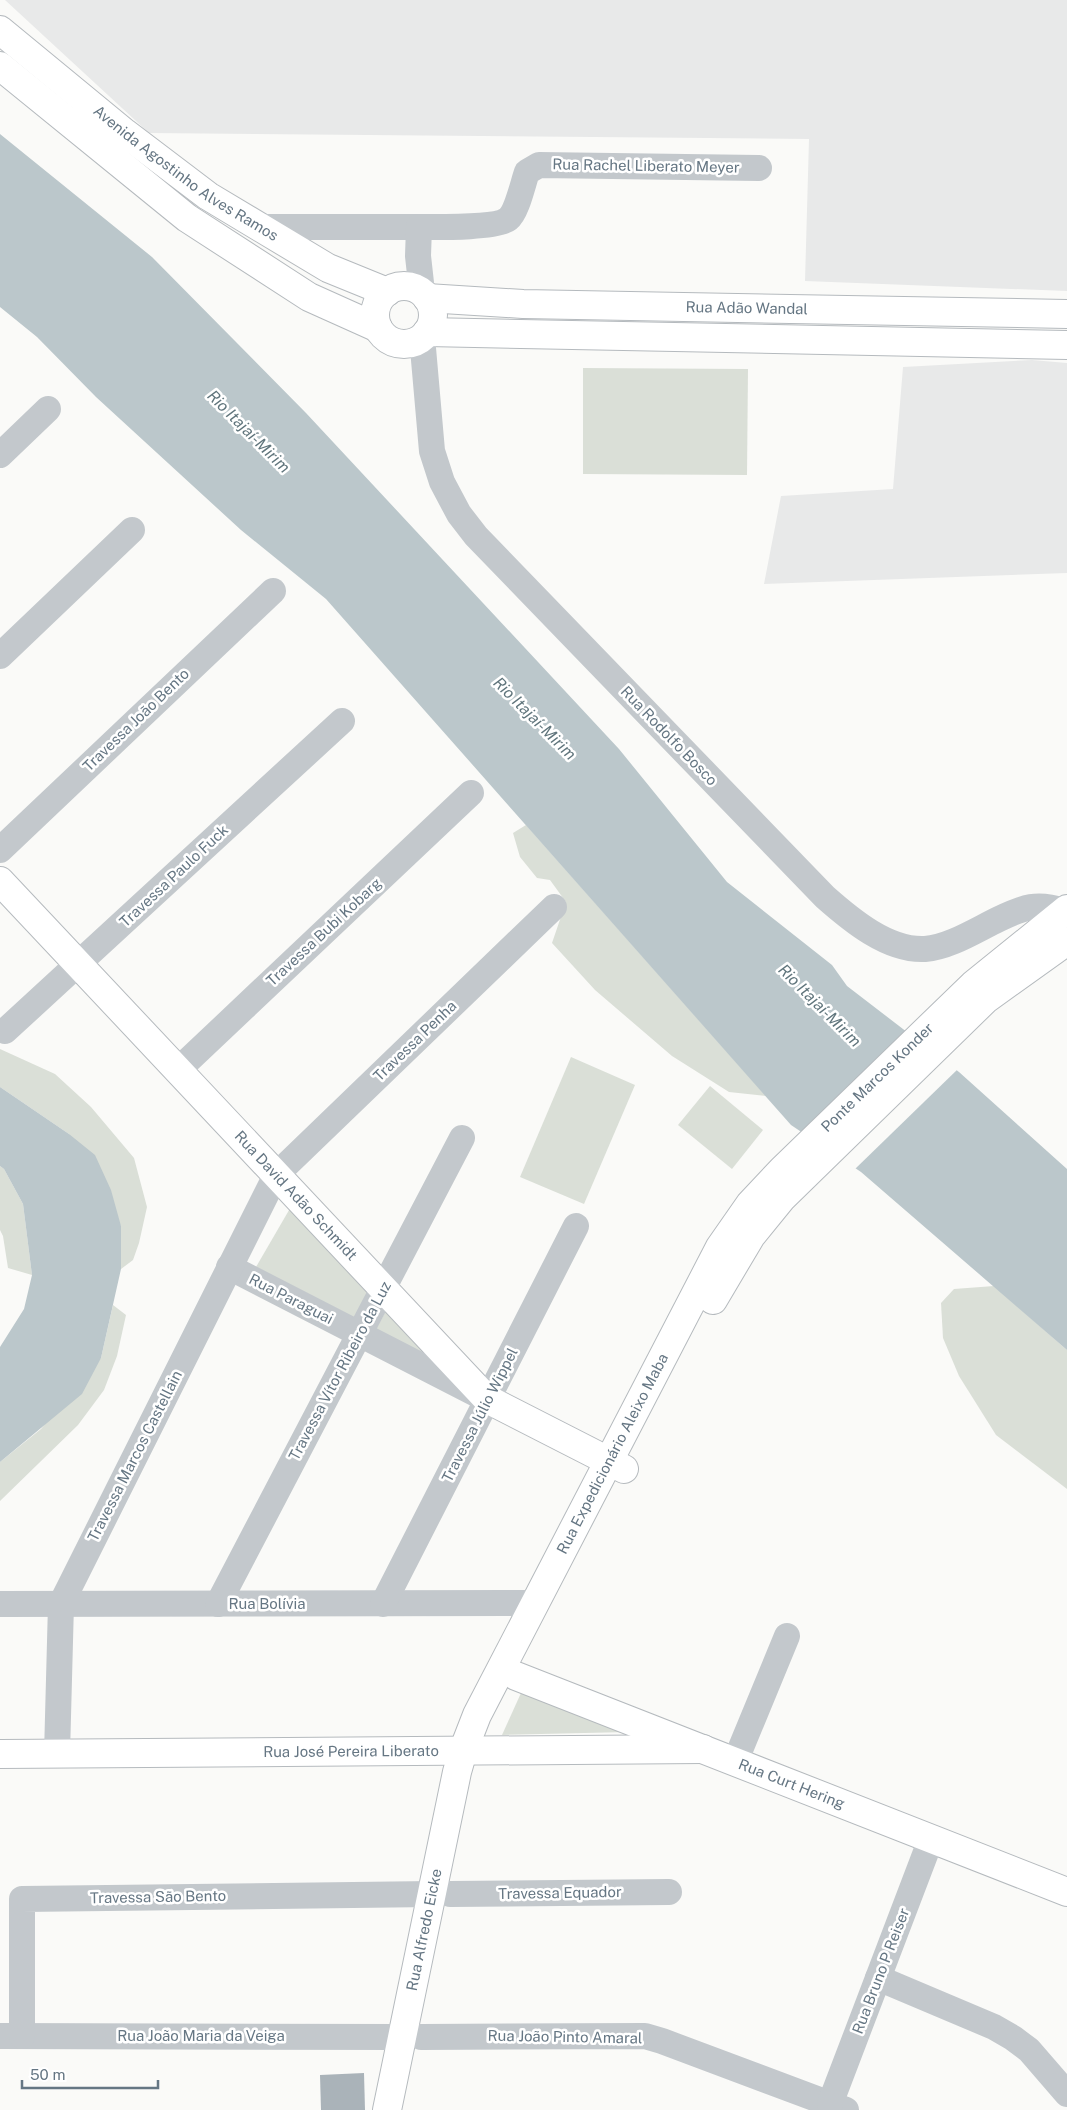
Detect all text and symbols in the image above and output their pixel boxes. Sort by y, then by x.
street label: Avenida Agostinho Alves Ramos [90,102,281,244]
street label: Rua Rachel Liberato Meyer [552,155,740,176]
street label: Rua Adão Wandal [685,298,808,317]
water label: Rio Itajaí-Mirim [203,386,294,477]
street label: Travessa João Bento [79,665,192,775]
water label: Rio Itajaí-Mirim [489,673,580,764]
street label: Rua Rodolfo Bosco [618,683,721,789]
street label: Travessa Paulo Fuck [116,821,231,930]
street label: Travessa Bubi Kobarg [263,874,385,989]
water label: Rio Itajaí-Mirim [774,960,865,1051]
street label: Travessa Penha [370,997,460,1084]
street label: Ponte Marcos Konder [818,1019,937,1135]
street label: Rua David Adão Schmidt [231,1127,361,1264]
street label: Rua Paraguai [246,1270,336,1327]
street label: Travessa Vítor Ribeiro da Luz [285,1278,394,1463]
street label: Travessa Júlio Wippel [438,1345,521,1485]
street label: Rua Expedicionário Aleixo Maba [553,1350,671,1557]
street label: Travessa Marcos Castellain [84,1367,185,1544]
street label: Rua Bolívia [229,1595,305,1612]
street label: Rua José Pereira Liberato [263,1742,439,1760]
street label: Rua Curt Hering [736,1755,847,1812]
street label: Rua Alfredo Eicke [403,1867,445,1992]
street label: Travessa Equador [498,1883,622,1902]
street label: Travessa São Bento [90,1887,226,1906]
street label: Rua Bruno P Reiser [849,1905,912,2036]
street label: Rua João Maria da Veiga [117,2027,285,2044]
street label: Rua João Pinto Amaral [487,2027,643,2046]
scale bar [22,2058,159,2090]
text: 50 m [30,2066,65,2083]

